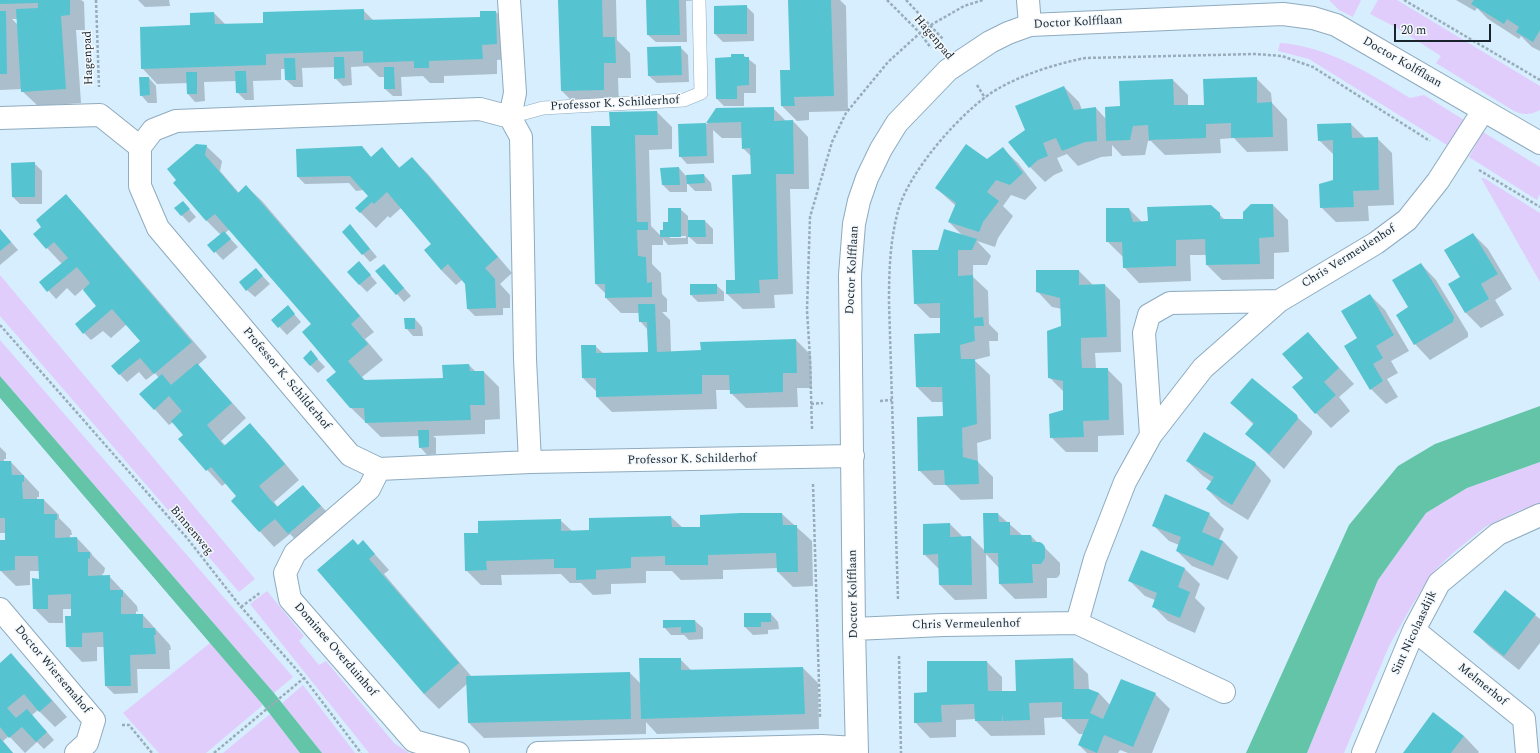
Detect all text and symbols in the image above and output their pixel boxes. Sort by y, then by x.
street label: Hagenpad [910,13,956,63]
street label: Doctor Kolfflaan [1033,13,1123,33]
scale bar [1396,16,1493,42]
text: 20 m [1401,21,1426,40]
street label: Hagenpad [81,31,97,85]
street label: Doctor Kolfflaan [1360,35,1444,91]
street label: Professor K. Schilderhof [550,93,680,115]
street label: Chris Vermeulenhof [1299,222,1399,292]
street label: Doctor Kolfflaan [843,225,863,315]
street label: Professor K. Schilderhof [239,325,333,433]
street label: Professor K. Schilderhof [627,452,757,468]
street label: Binnenweg [166,504,216,558]
street label: Doctor Kolfflaan [846,549,862,639]
street label: Sint Nicolaasdijk [1389,589,1441,677]
street label: Dominee Overduinhof [290,600,380,700]
street label: Chris Vermeulenhof [912,617,1020,633]
street label: Doctor Wiersemahof [11,623,93,717]
street label: Melmerhof [1454,661,1510,709]

